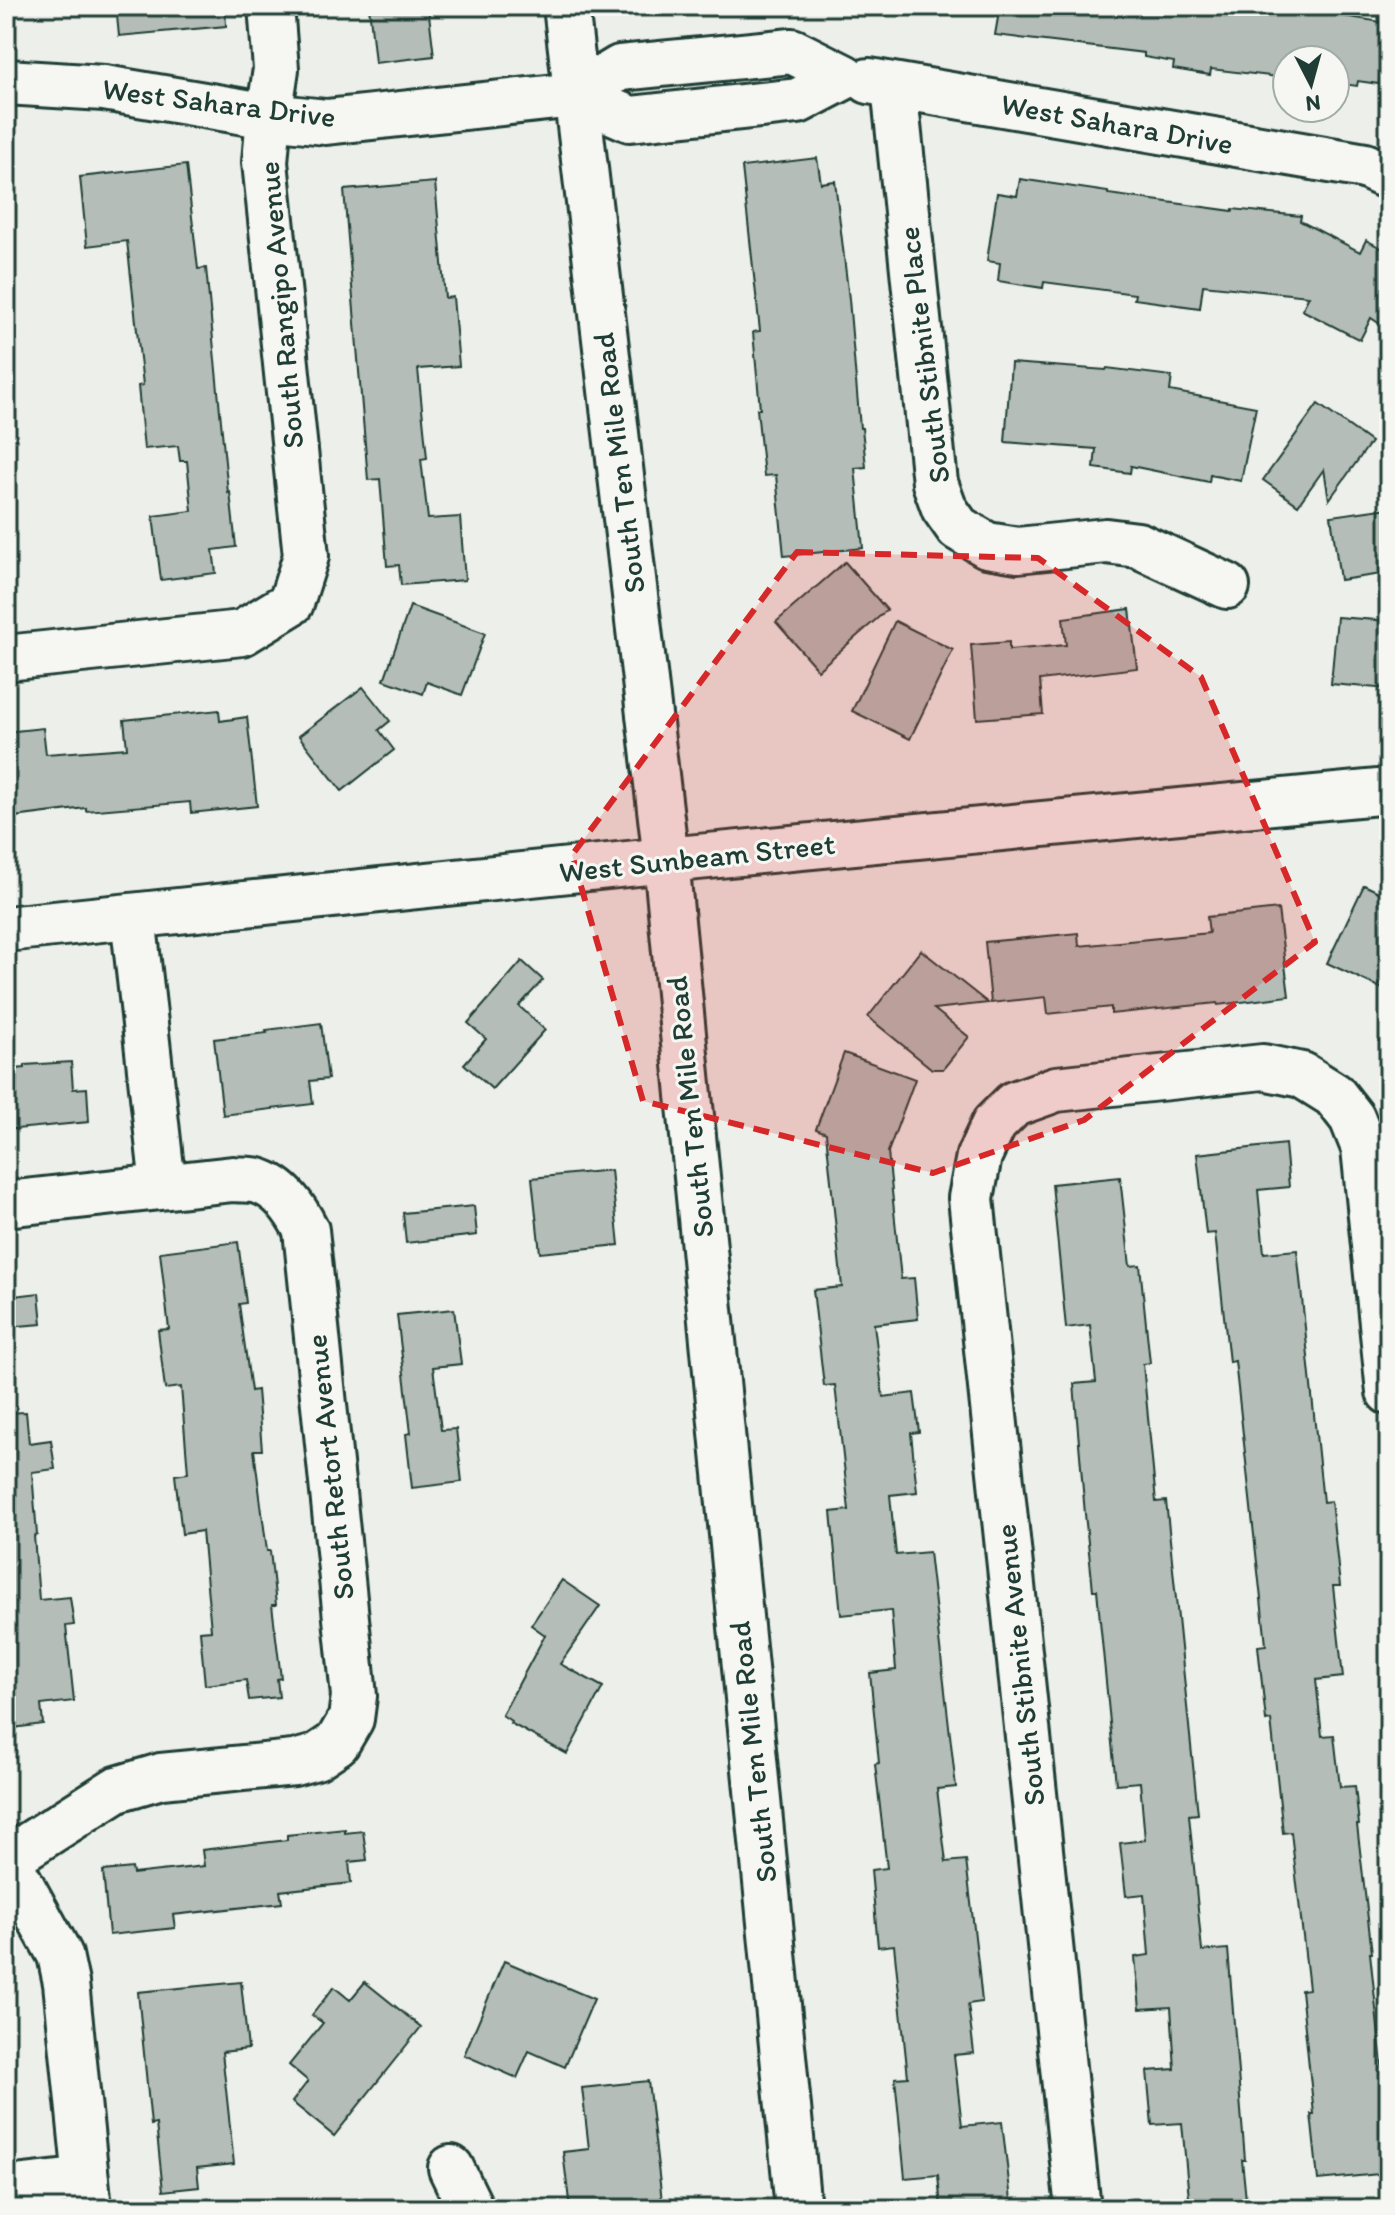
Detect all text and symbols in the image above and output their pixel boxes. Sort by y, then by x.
north arrow [1271,44,1351,124]
street label: West Sahara Drive [100,70,338,135]
street label: West Sahara Drive [998,85,1236,162]
text: N [1304,89,1322,118]
street label: South Rangipo Avenue [250,160,311,450]
street label: South Stibnite Place [889,225,958,486]
street label: South Ten Mile Road [584,330,653,596]
street label: West Sunbeam Street [557,825,837,890]
street label: South Ten Mile Road [657,975,722,1240]
street label: South Retort Avenue [297,1332,362,1602]
street label: South Stibnite Avenue [986,1522,1053,1808]
street label: South Ten Mile Road [720,1620,785,1885]

